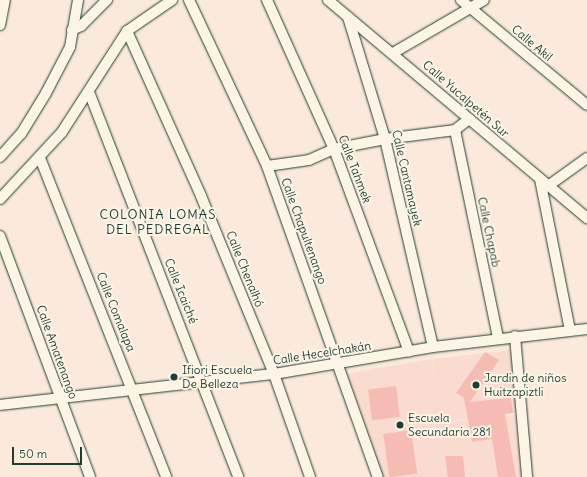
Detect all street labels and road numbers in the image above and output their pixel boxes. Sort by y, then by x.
street label: Calle Akil [509,22,555,64]
street label: Calle Yucalpetén Sur [420,58,512,140]
street label: Calle Cantamayek [389,128,425,228]
street label: Calle Tahmek [335,133,375,205]
street label: Calle Chapultenango [278,176,330,286]
street label: Calle Chapab [475,196,503,268]
street label: Calle Chenalhó [223,229,267,309]
street label: Calle Icaiché [161,256,201,326]
street label: Calle Comalapa [94,270,138,354]
street label: Calle Amatenango [33,303,81,401]
street label: Calle Hecelchakán [272,338,372,368]

